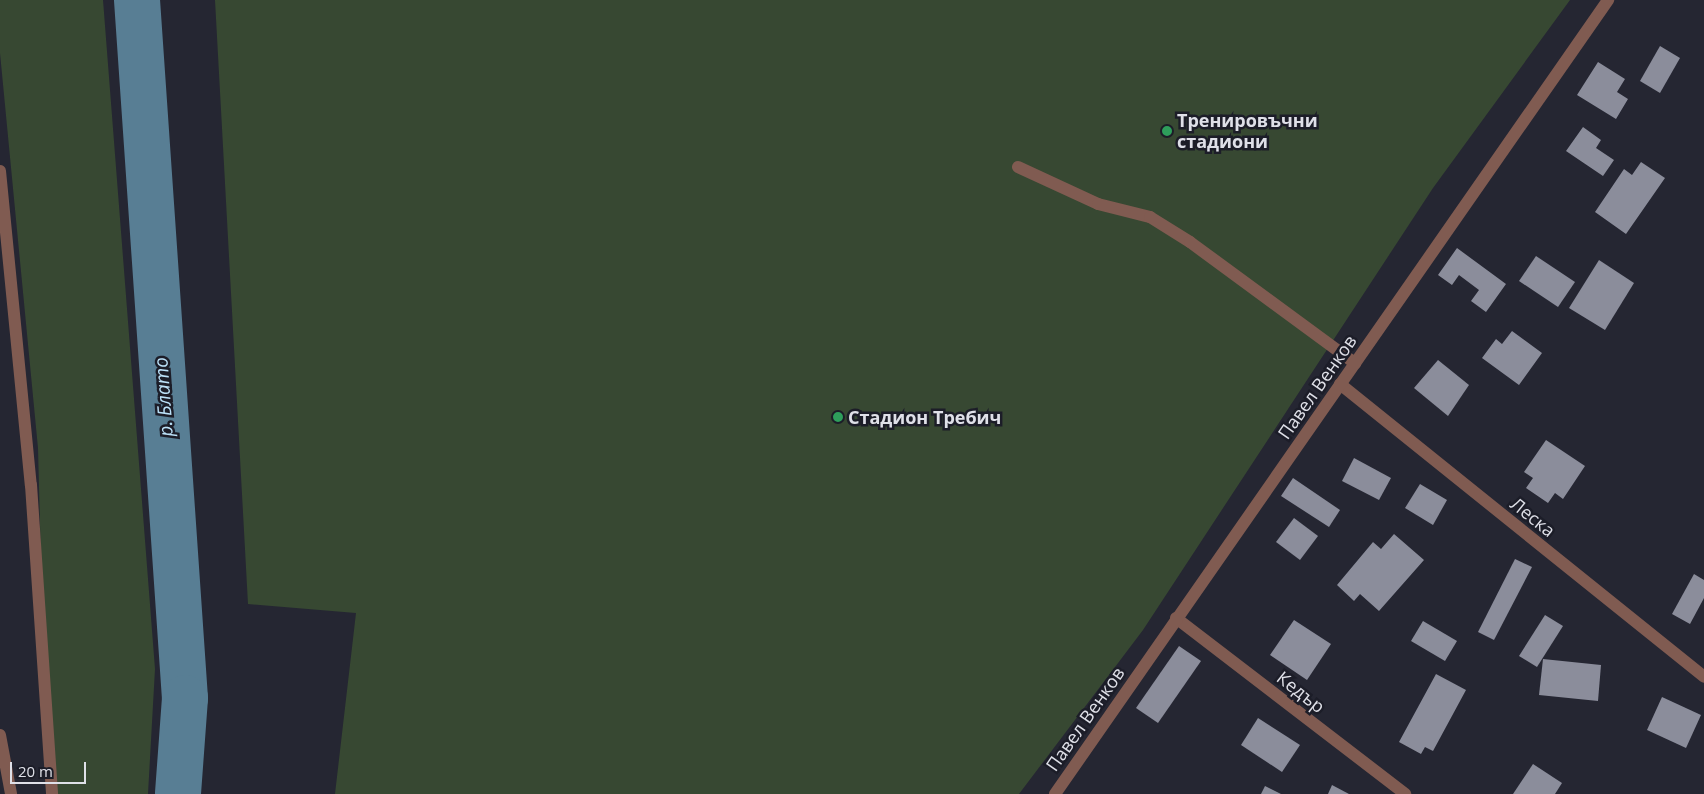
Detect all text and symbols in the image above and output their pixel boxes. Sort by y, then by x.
place label: Тренировъчни стадиони [1177,110,1318,152]
marker: Тренировъчни стадиони [1161,125,1173,137]
street label: Павел Венков [1273,331,1361,443]
water label: р. Блато [150,356,178,438]
place label: Стадион Требич [848,406,1001,428]
marker: Стадион Требич [832,411,844,423]
street label: Леска [1507,493,1559,541]
street label: Павел Венков [1041,663,1129,775]
street label: Кедър [1273,667,1329,717]
scale bar [12,752,89,784]
text: 20 m [18,761,53,781]

